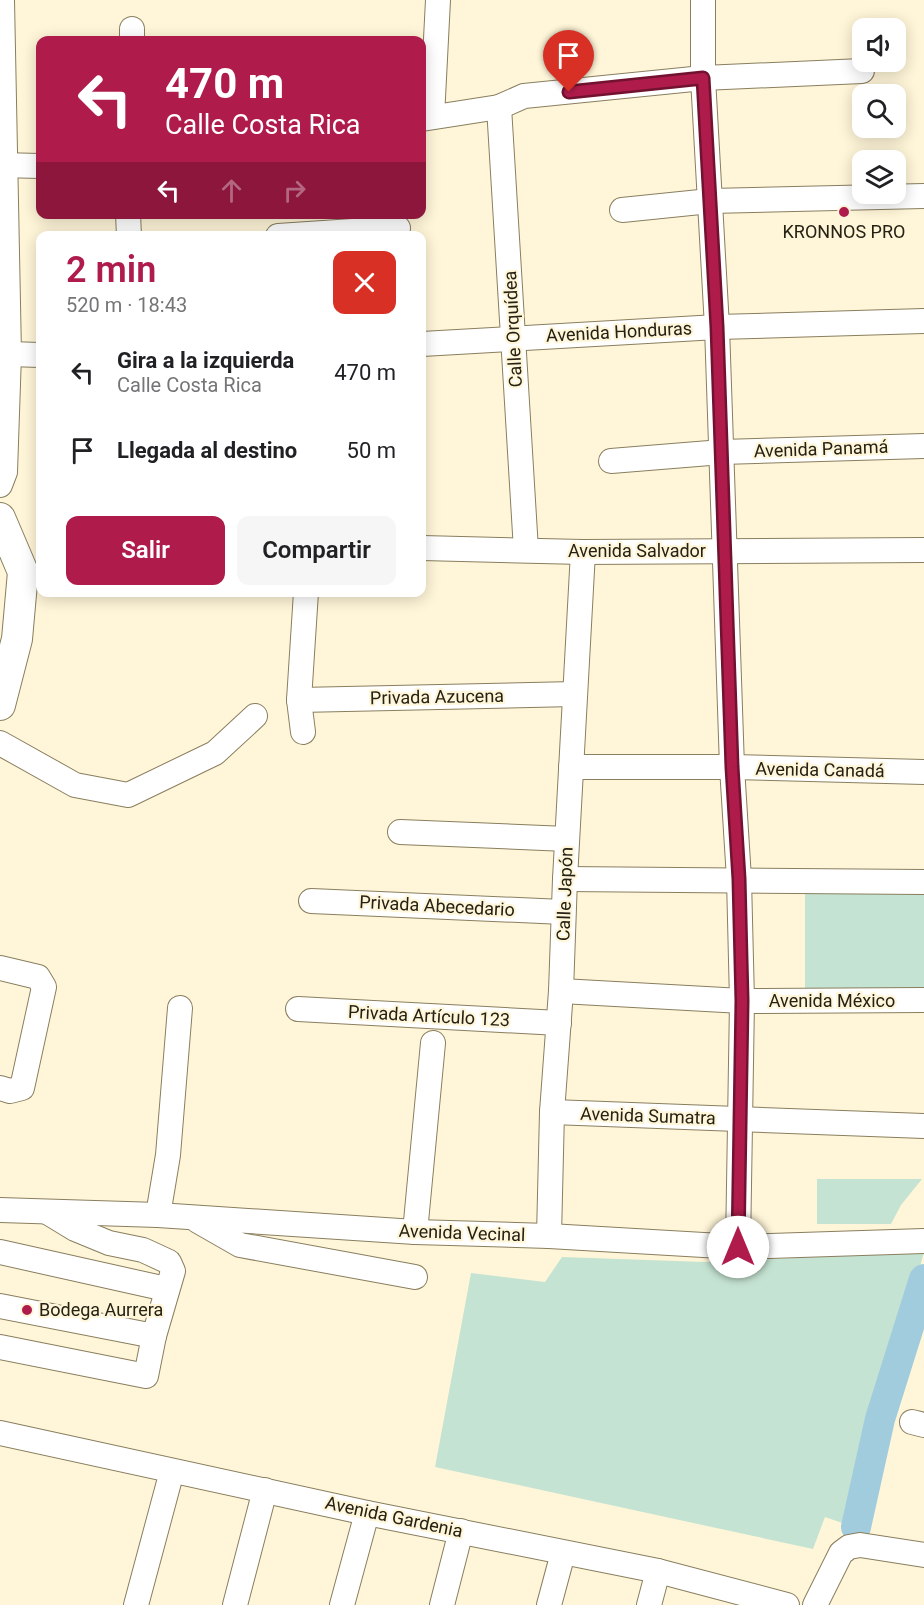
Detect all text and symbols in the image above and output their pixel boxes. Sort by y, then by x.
map controls [852,18,906,204]
button: sound [852,18,906,72]
pin [543,30,594,92]
icon: arrive [552,39,585,72]
text: 470 m [165,59,284,108]
icon: left [66,60,144,138]
button: search [852,84,906,138]
text: Calle Costa Rica [165,109,361,141]
button: layers [852,150,906,204]
icon: left [152,174,185,207]
icon: ahead [215,174,248,207]
icon: right [278,174,311,207]
marker: KRONNOS PRO [837,205,851,219]
place label: KRONNOS PRO [783,221,905,242]
text: 2 min [66,249,156,291]
button: close [333,251,396,314]
street label: Calle Orquídea [499,270,526,388]
text: 520 m · 18:43 [66,293,187,317]
street label: Avenida Honduras [545,317,692,346]
text: Gira a la izquierda [117,348,294,373]
icon: left [66,356,99,389]
text: 470 m [334,360,396,385]
text: Calle Costa Rica [117,373,262,397]
icon: arrive [66,434,99,467]
street label: Avenida Panamá [753,436,889,461]
text: Llegada al destino [117,438,297,463]
text: 50 m [347,438,396,463]
button: Salir [66,516,225,585]
button: Compartir [237,516,396,585]
street label: Avenida Salvador [568,540,706,561]
street label: Privada Azucena [370,685,504,708]
street label: Avenida Canadá [755,758,885,781]
street label: Calle Japón [552,846,577,941]
street label: Privada Abecedario [359,891,515,920]
street label: Avenida México [769,990,895,1011]
street label: Privada Artículo 123 [348,1001,510,1030]
street label: Avenida Sumatra [580,1103,716,1128]
position arrow [706,1215,770,1279]
street label: Avenida Vecinal [398,1220,526,1245]
place label: Bodega Aurrera [39,1299,163,1320]
marker: Bodega Aurrera [20,1303,34,1317]
street label: Avenida Gardenia [323,1492,465,1541]

